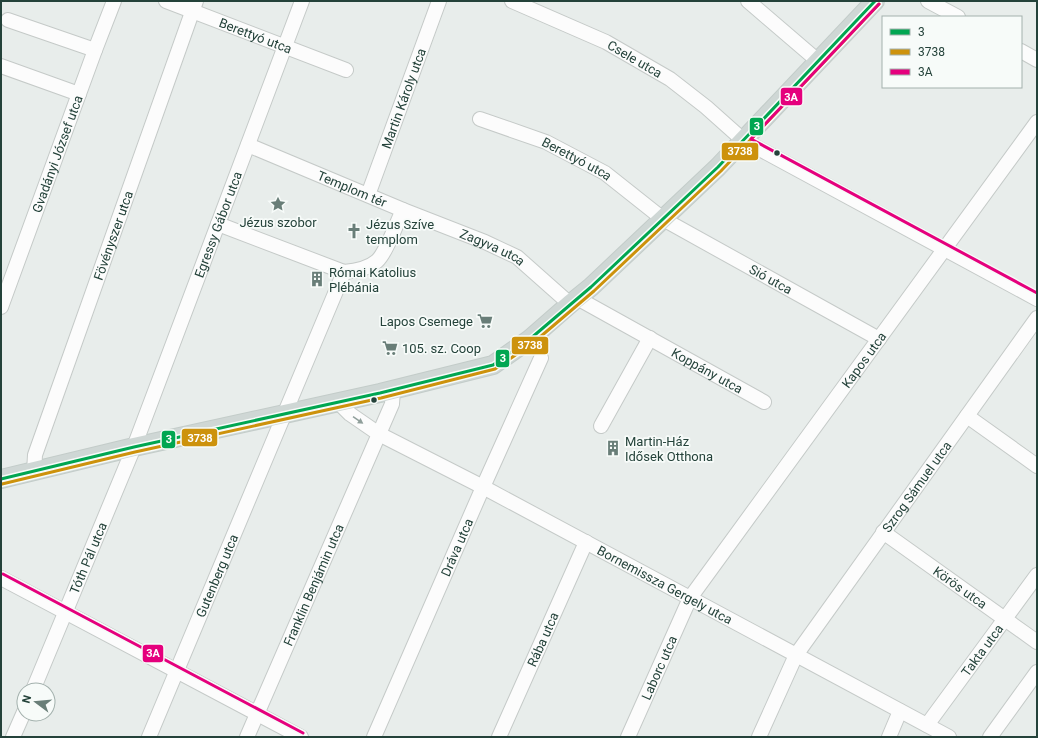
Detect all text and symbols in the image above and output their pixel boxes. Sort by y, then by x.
street label: Berettyó utca [217,15,294,57]
legend [882,16,1022,88]
text: 3 [918,25,925,39]
street label: Csele utca [605,37,665,81]
text: 3738 [918,45,945,59]
street label: Martin Károly utca [379,46,429,151]
text: 3A [918,65,933,79]
line badge: 3A [780,87,803,106]
text: 3A [784,91,798,104]
street label: Gvadányi József utca [29,93,86,215]
line badge: 3 [749,117,764,136]
text: 3 [754,120,760,133]
street label: Berettyó utca [539,134,615,184]
line badge: 3738 [721,142,759,161]
text: 3738 [727,145,753,158]
unlabelled marker [772,148,782,158]
street label: Templom tér [315,168,389,211]
street label: Egressy Gábor utca [192,169,245,280]
street label: Fövényszer utca [91,189,136,282]
place icon: Jézus szobor [269,195,287,213]
place label: Jézus szobor [239,215,317,230]
place label: Jézus Szíve templom [366,217,434,247]
church icon: Jézus Szíve templom [345,222,363,240]
street label: Zagyva utca [458,226,528,269]
street label: Sió utca [747,261,795,297]
place label: Római Katolius Plébánia [329,265,417,295]
building icon: Római Katolius Plébánia [308,270,326,288]
supermarket icon: Lapos Csemege [476,312,494,330]
place label: Lapos Csemege [380,314,473,329]
street label: Kapos utca [839,329,889,391]
line badge: 3738 [511,336,549,355]
supermarket icon: 105. sz. Coop [381,339,399,357]
text: 3738 [517,339,543,352]
place label: 105. sz. Coop [402,341,481,356]
street label: Koppány utca [669,345,745,397]
line badge: 3 [495,349,510,368]
text: 3 [500,352,506,365]
unlabelled marker [369,395,379,405]
one-way arrow [352,416,364,423]
line badge: 3738 [181,428,218,447]
line badge: 3 [161,430,176,449]
text: 3738 [187,432,213,445]
text: 3 [166,433,172,446]
place label: Martin-Ház Idősek Otthona [625,434,713,464]
street label: Szrog Sámuel utca [879,438,954,535]
building icon: Martin-Ház Idősek Otthona [604,439,622,457]
street label: Dráva utca [438,516,476,579]
street label: Tóth Pál utca [67,520,110,596]
street label: Franklin Benjámin utca [281,522,347,648]
street label: Gutenberg utca [193,532,241,620]
street label: Bornemissza Gergely utca [595,543,735,627]
street label: Körös utca [930,563,990,612]
street label: Rába utca [524,610,562,669]
street label: Takta utca [958,621,1006,679]
street label: Laborc utca [639,633,680,702]
line badge: 3A [142,644,164,663]
text: 3A [146,647,160,660]
north arrow [16,682,56,722]
text: N [20,694,34,705]

